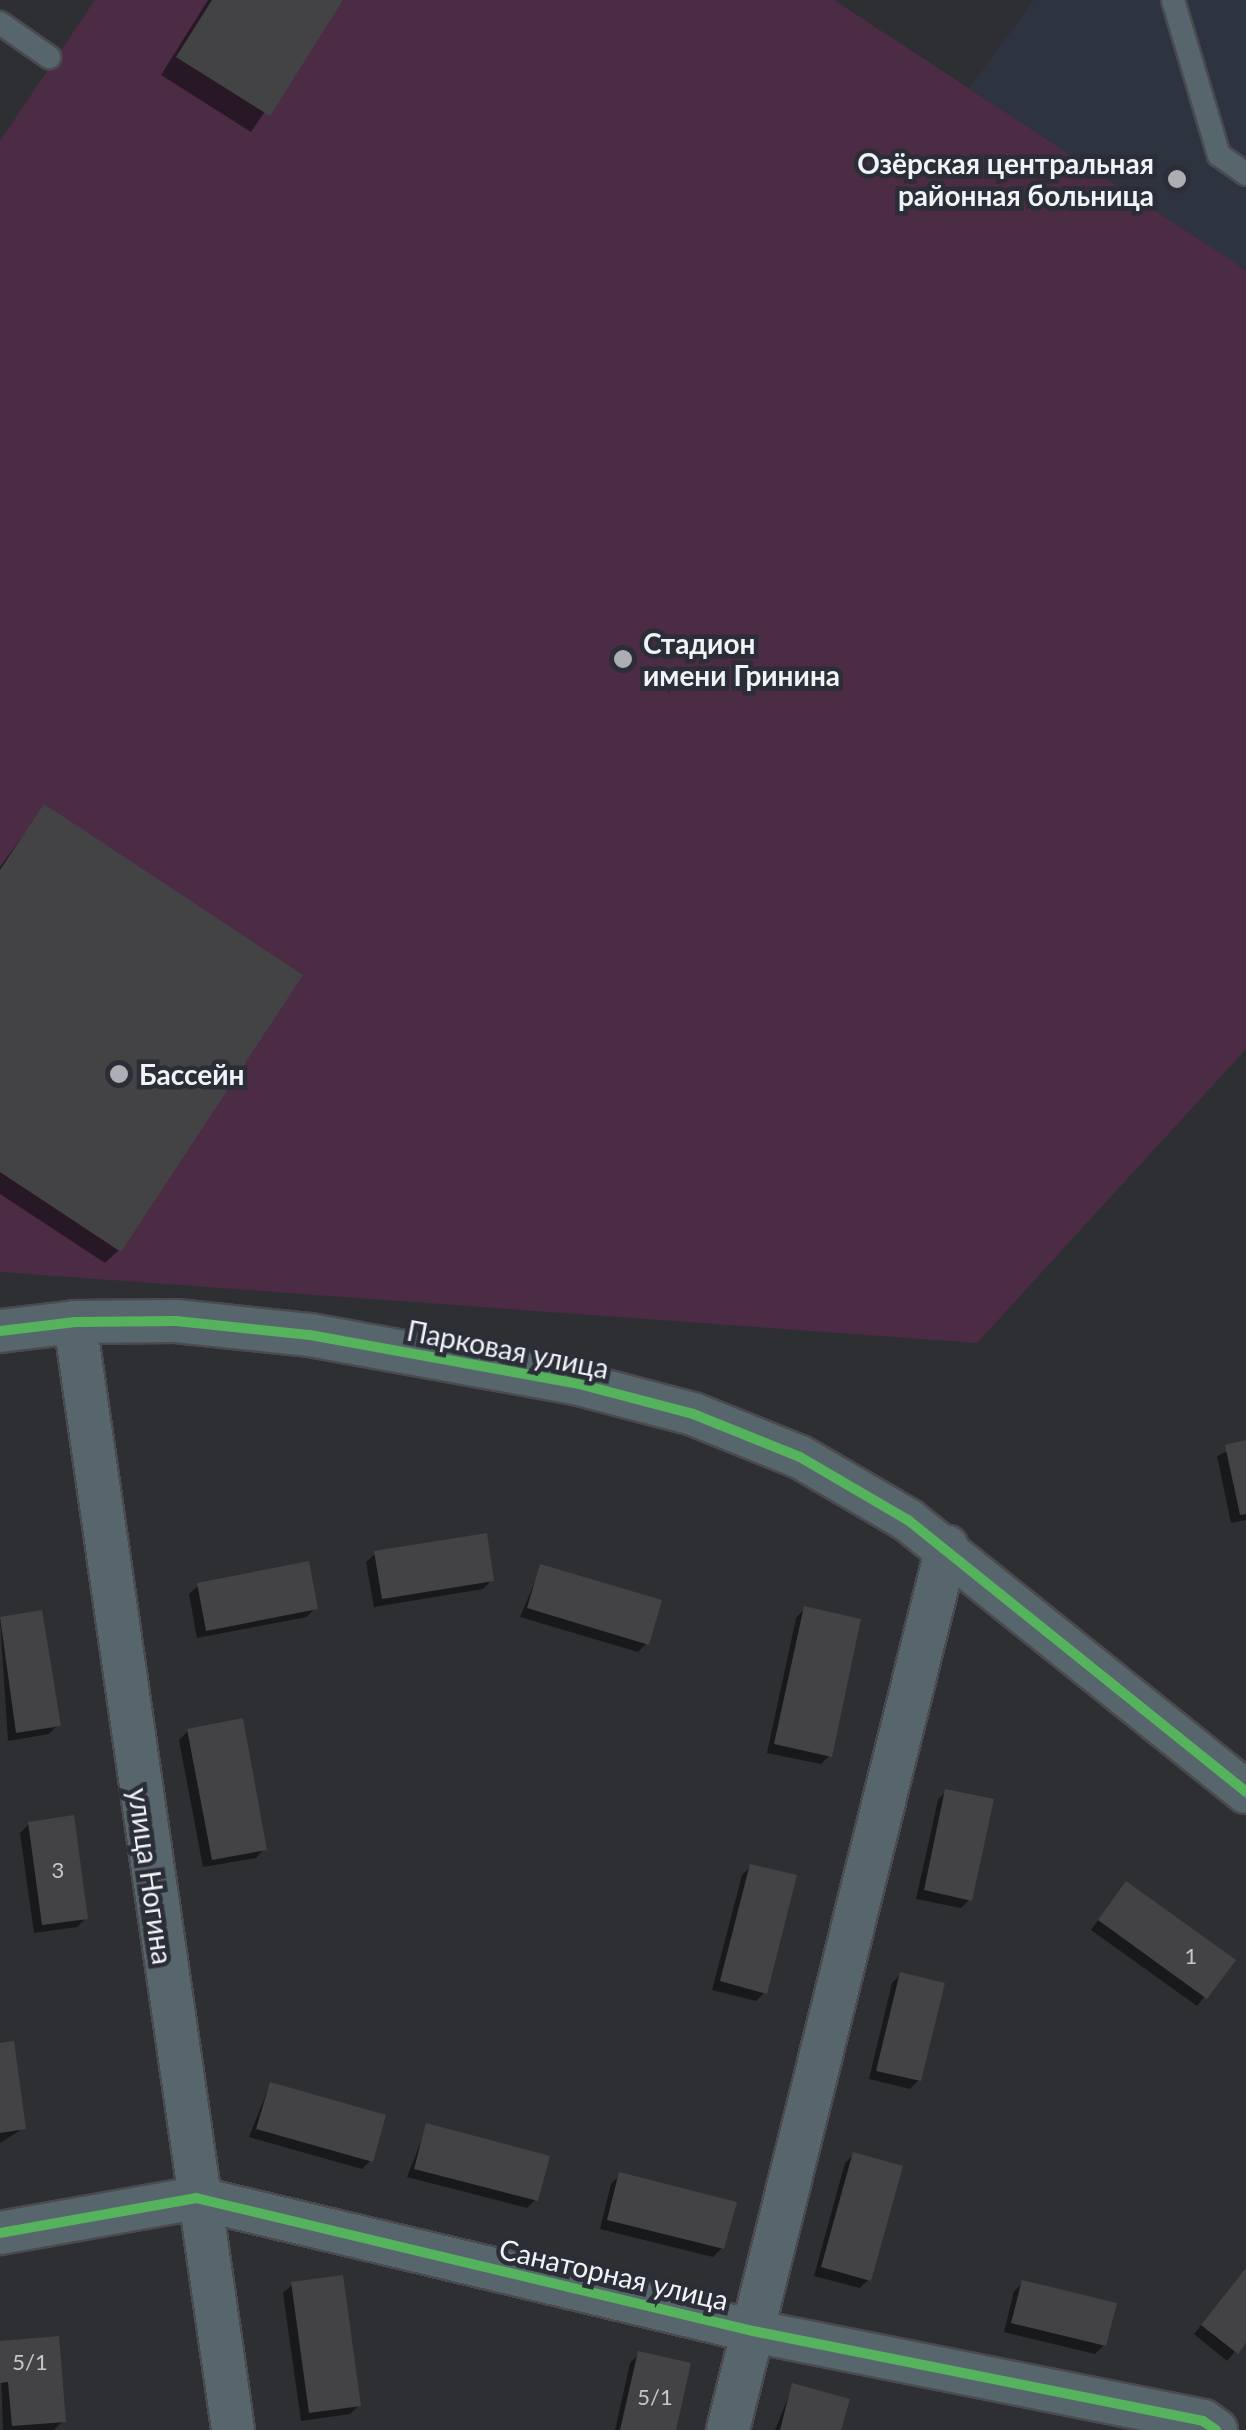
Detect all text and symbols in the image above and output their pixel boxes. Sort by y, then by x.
place label: Озёрская центральная районная больница [857,146,1154,212]
marker: Озёрская центральная районная больница [1164,166,1190,192]
place label: Стадион имени Гринина [643,626,840,692]
marker: Стадион имени Гринина [612,648,634,670]
place label: Бассейн [139,1057,245,1091]
marker: Бассейн [108,1063,130,1085]
street label: Парковая улица [404,1313,612,1385]
street label: улица Ногина [122,1786,180,1966]
house number: 3 [52,1857,64,1883]
house number: 1 [1185,1943,1197,1969]
street label: Санаторная улица [496,2231,732,2317]
house number: 5/1 [12,2349,48,2375]
house number: 5/1 [637,2384,673,2410]

